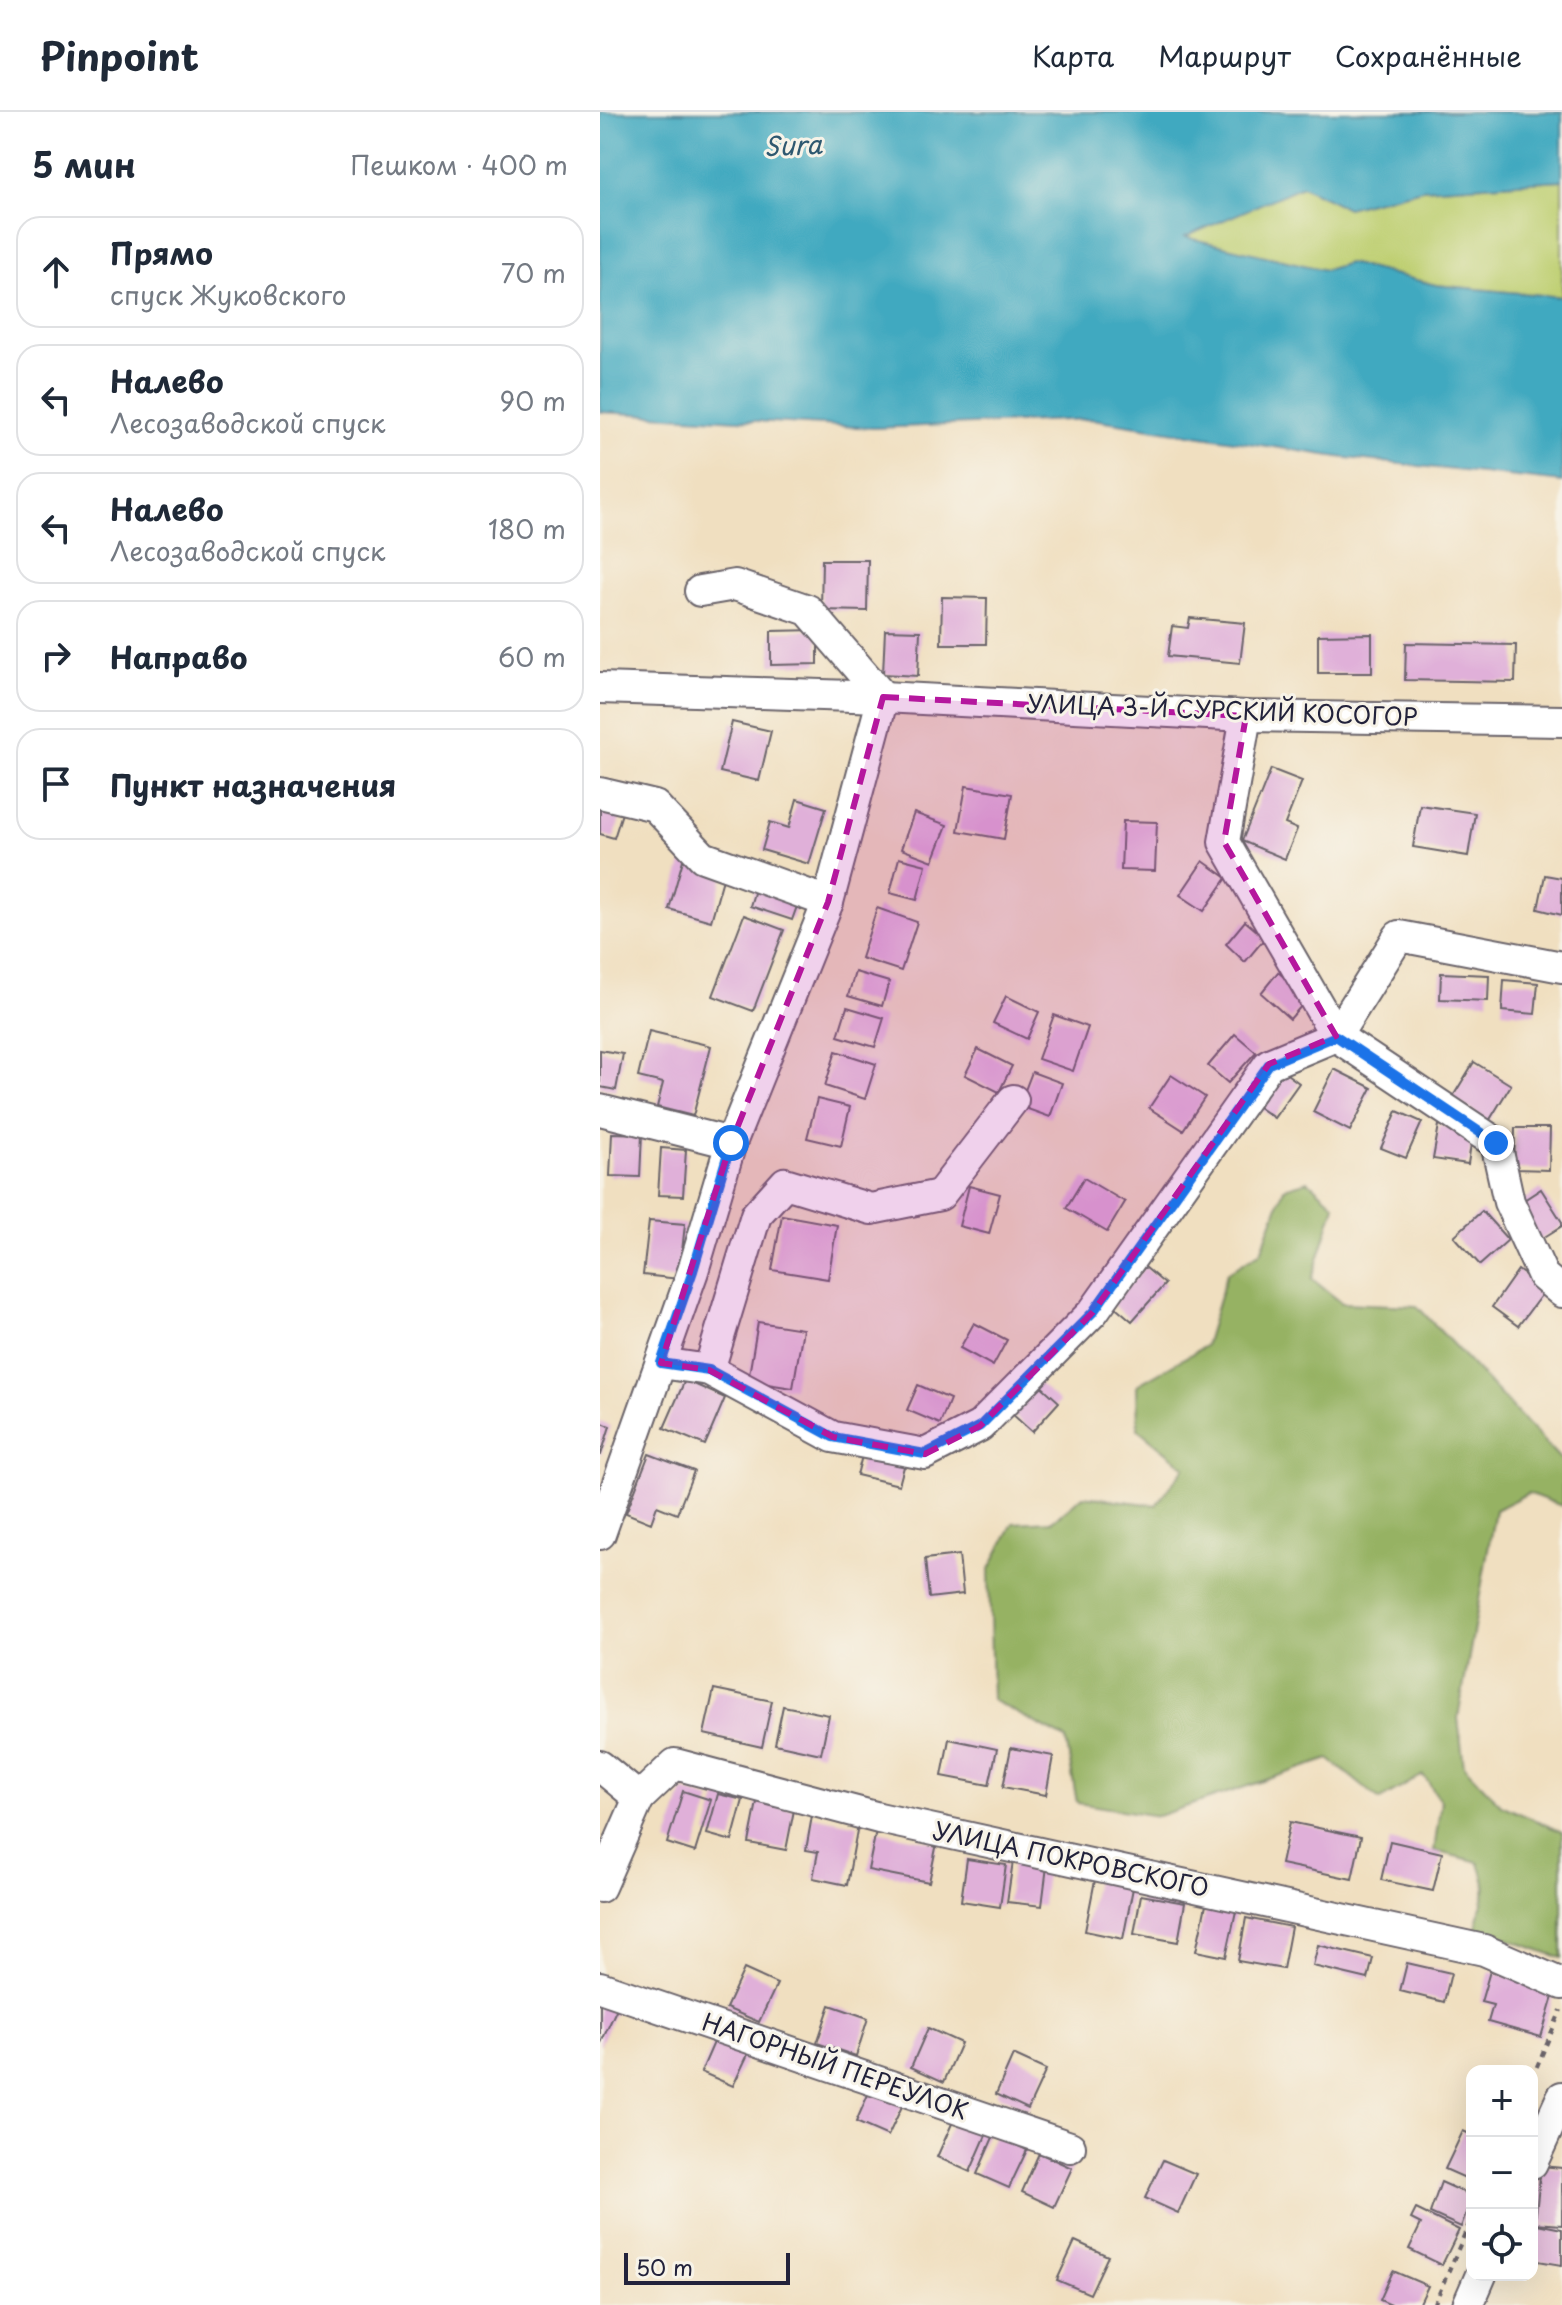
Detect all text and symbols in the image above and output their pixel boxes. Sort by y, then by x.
text: Pinpoint [40,27,199,84]
text: Карта [1032,34,1114,77]
text: Маршрут [1158,34,1291,77]
text: Сохранённые [1335,34,1522,77]
water label: Sura [763,124,824,165]
text: 5 мин [32,138,136,190]
text: Пешком · 400 m [350,145,568,184]
text: Прямо [110,230,213,275]
icon: ahead [34,250,78,294]
text: 70 m [501,253,566,292]
text: спуск Жуковского [110,275,346,314]
text: Налево [110,358,224,403]
icon: left [34,378,78,422]
text: 90 m [499,381,566,420]
text: Лесозаводской спуск [110,403,385,442]
text: Налево [110,486,224,531]
icon: left [34,506,78,550]
text: 180 m [488,509,566,548]
text: Лесозаводской спуск [110,531,385,570]
icon: right [34,634,78,678]
text: Направо [110,634,248,679]
text: 60 m [498,637,566,676]
street label: УЛИЦА 3-Й СУРСКИЙ КОСОГОР [1026,684,1418,734]
icon: arrive [34,762,78,806]
text: Пункт назначения [110,762,396,807]
route start [713,1125,749,1161]
route end [1478,1125,1514,1161]
street label: УЛИЦА ПОКРОВСКОГО [930,1811,1213,1905]
street label: НАГОРНЫЙ ПЕРЕУЛОК [698,2003,973,2128]
map controls [1466,2065,1538,2281]
button: + [1466,2065,1538,2137]
button: − [1466,2137,1538,2209]
button: locate [1466,2209,1538,2281]
scale bar [624,2249,790,2285]
text: 50 m [636,2250,693,2283]

